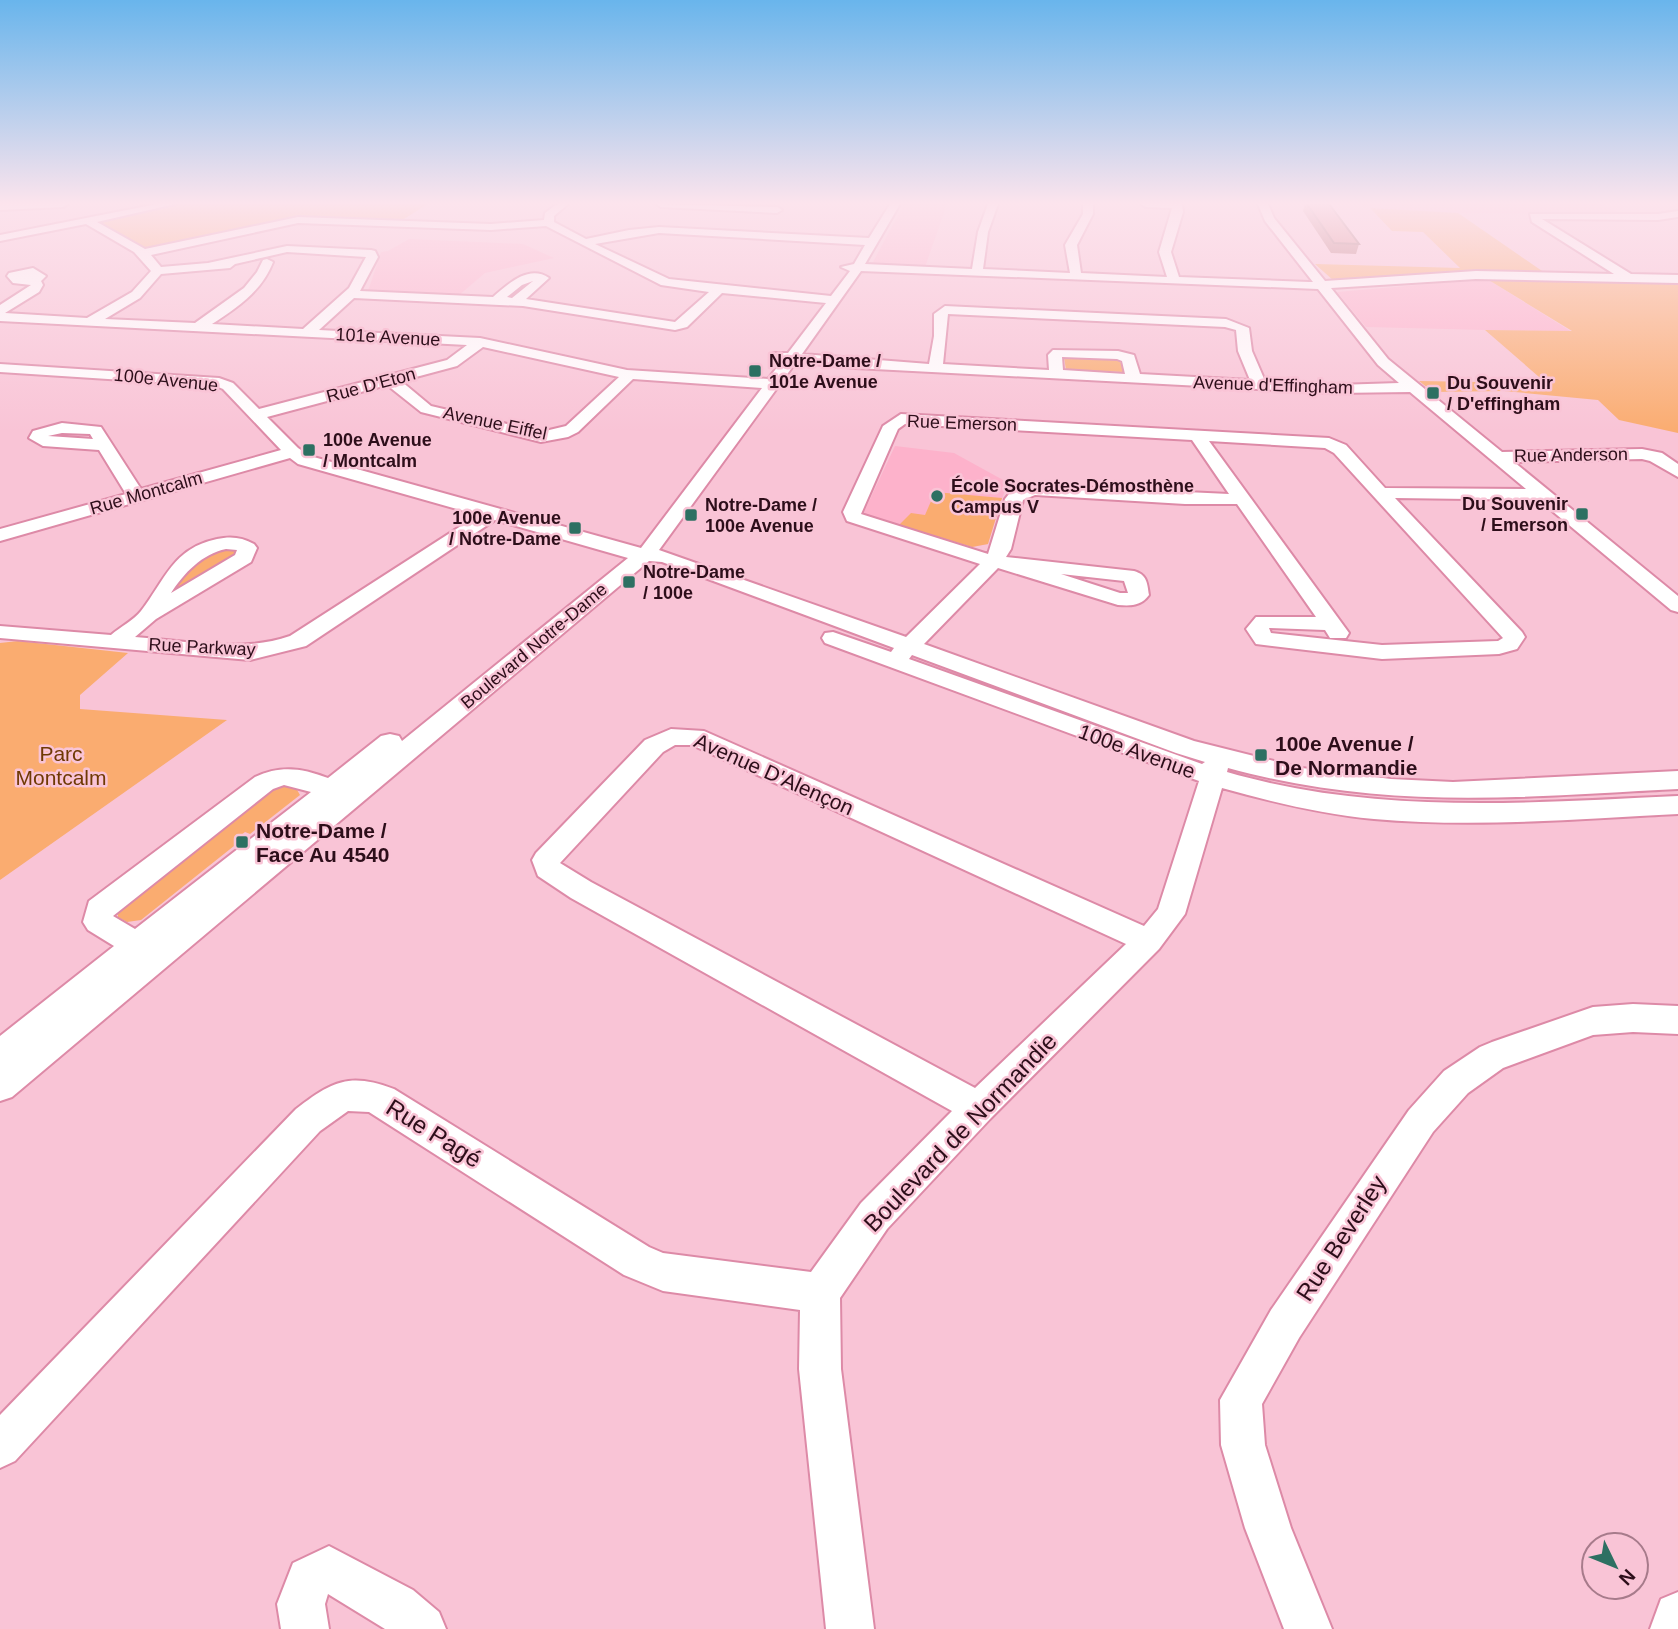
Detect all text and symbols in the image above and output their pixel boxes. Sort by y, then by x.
street label: 101e Avenue [335,324,441,350]
place label: Notre-Dame / 101e Avenue [769,351,881,392]
street label: Rue D'Eton [324,363,418,407]
marker: Notre-Dame / 101e Avenue [747,363,763,379]
street label: 100e Avenue [113,365,219,395]
street label: Avenue d'Effingham [1193,372,1353,398]
place label: Du Souvenir / D'effingham [1447,373,1560,414]
marker: Du Souvenir / D'effingham [1425,385,1441,401]
street label: Avenue Eiffel [441,402,549,444]
street label: Rue Emerson [907,411,1017,435]
place label: 100e Avenue / Montcalm [323,430,432,471]
marker: 100e Avenue / Montcalm [301,442,317,458]
street label: Rue Anderson [1514,444,1628,466]
street label: Rue Montcalm [87,467,205,519]
place label: École Socrates-Démosthène Campus V [951,475,1194,517]
marker: École Socrates-Démosthène Campus V [929,488,945,504]
place label: Du Souvenir / Emerson [1462,494,1568,535]
place label: Notre-Dame / 100e Avenue [705,495,817,536]
marker: Du Souvenir / Emerson [1574,506,1590,522]
marker: Notre-Dame / 100e Avenue [683,507,699,523]
place label: 100e Avenue / Notre-Dame [449,508,561,549]
marker: 100e Avenue / Notre-Dame [567,520,583,536]
place label: Notre-Dame / 100e [643,562,745,603]
marker: Notre-Dame / 100e [621,574,637,590]
street label: Boulevard Notre-Dame [457,579,611,713]
street label: Rue Parkway [148,634,256,660]
street label: 100e Avenue [1076,719,1198,783]
street label: Avenue D'Alençon [691,729,857,819]
place label: 100e Avenue / De Normandie [1275,732,1417,779]
park label: Parc Montcalm [15,742,107,789]
marker: 100e Avenue / De Normandie [1253,747,1269,763]
place label: Notre-Dame / Face Au 4540 [256,819,389,866]
marker: Notre-Dame / Face Au 4540 [234,834,250,850]
street label: Boulevard de Normandie [858,1027,1062,1237]
street label: Rue Pagé [382,1093,486,1173]
street label: Rue Beverley [1290,1170,1392,1306]
north arrow [1580,1531,1650,1601]
text: N [1615,1565,1639,1589]

